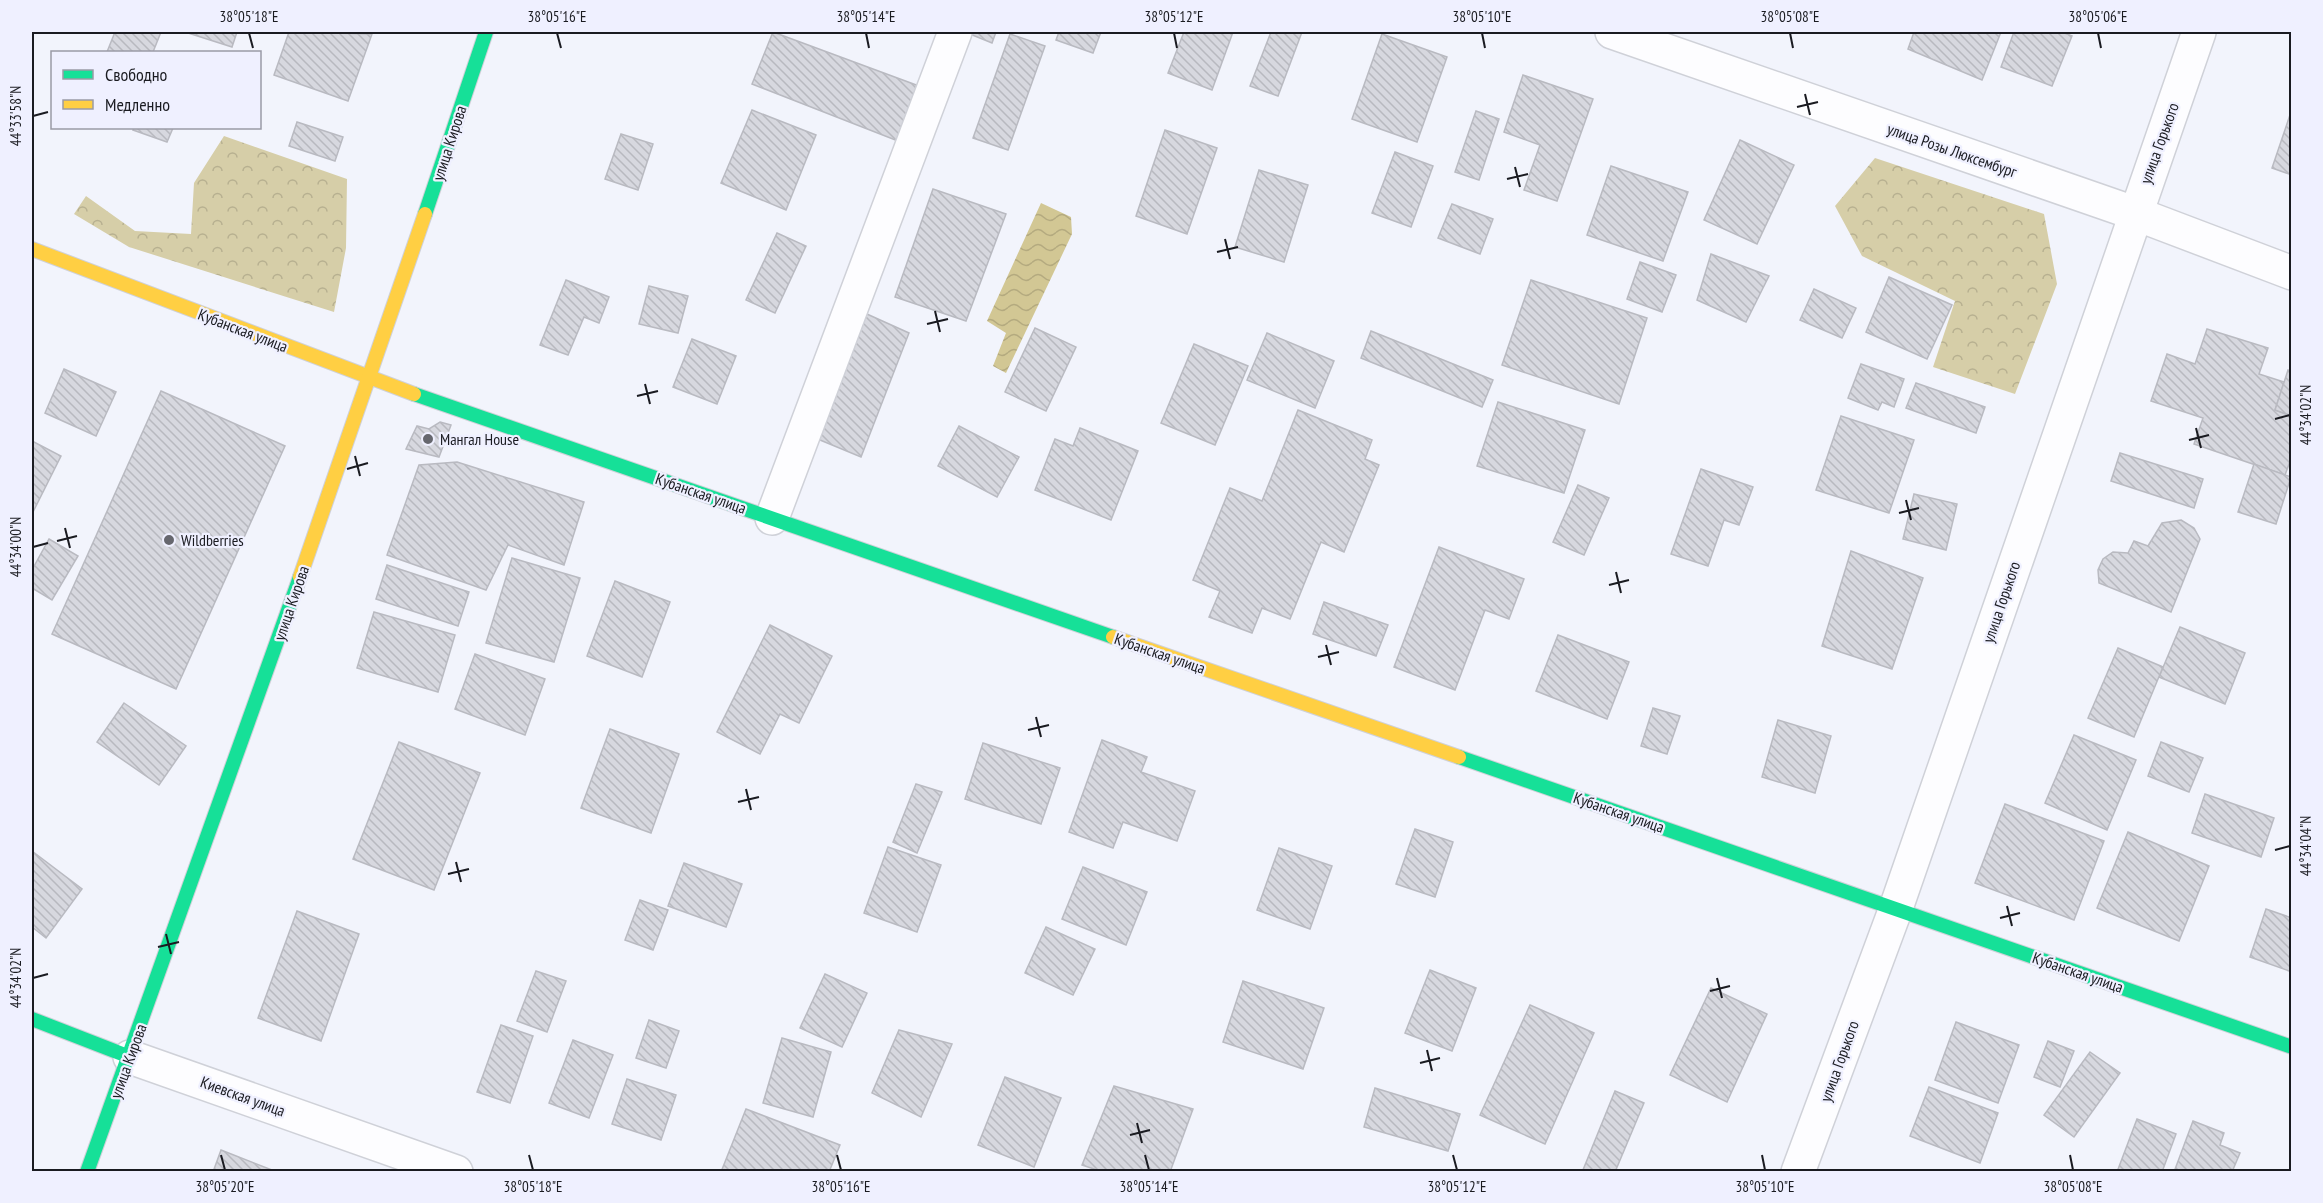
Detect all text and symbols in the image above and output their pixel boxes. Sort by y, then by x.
text: 38°05'18"E [219,7,279,26]
text: 38°05'16"E [527,7,587,26]
text: 38°05'14"E [836,7,896,26]
text: 38°05'12"E [1144,7,1204,26]
text: 38°05'10"E [1452,7,1512,26]
text: 38°05'08"E [1760,7,1820,26]
text: 38°05'06"E [2068,7,2128,26]
legend [51,51,261,129]
text: Свободно [105,63,168,86]
text: 44°33'58"N [6,86,25,146]
text: Медленно [105,93,170,116]
street label: улица Горького [2135,100,2183,186]
street label: улица Кирова [427,103,471,183]
street label: улица Розы Люксембург [1885,118,2020,182]
street label: Кубанская улица [195,304,291,356]
text: 44°34'02"N [2296,385,2315,445]
place label: Мангал House [440,429,519,449]
marker: Мангал House [421,432,435,446]
street label: Кубанская улица [653,468,749,518]
text: 44°34'00"N [6,517,25,577]
place label: Wildberries [181,530,244,550]
marker: Wildberries [162,533,176,547]
street label: улица Горького [1978,559,2024,645]
street label: улица Кирова [269,563,313,643]
street label: Кубанская улица [1112,628,1208,678]
street label: Кубанская улица [1571,787,1667,837]
text: 44°34'04"N [2296,816,2315,876]
street label: Кубанская улица [2030,947,2126,997]
text: 44°34'02"N [6,948,25,1008]
street label: улица Горького [1815,1018,1863,1104]
street label: улица Кирова [105,1021,151,1101]
street label: Киевская улица [198,1071,288,1121]
text: 38°05'20"E [195,1177,255,1196]
text: 38°05'18"E [503,1177,563,1196]
text: 38°05'16"E [811,1177,871,1196]
text: 38°05'14"E [1119,1177,1179,1196]
text: 38°05'12"E [1427,1177,1487,1196]
text: 38°05'10"E [1735,1177,1795,1196]
text: 38°05'08"E [2043,1177,2103,1196]

